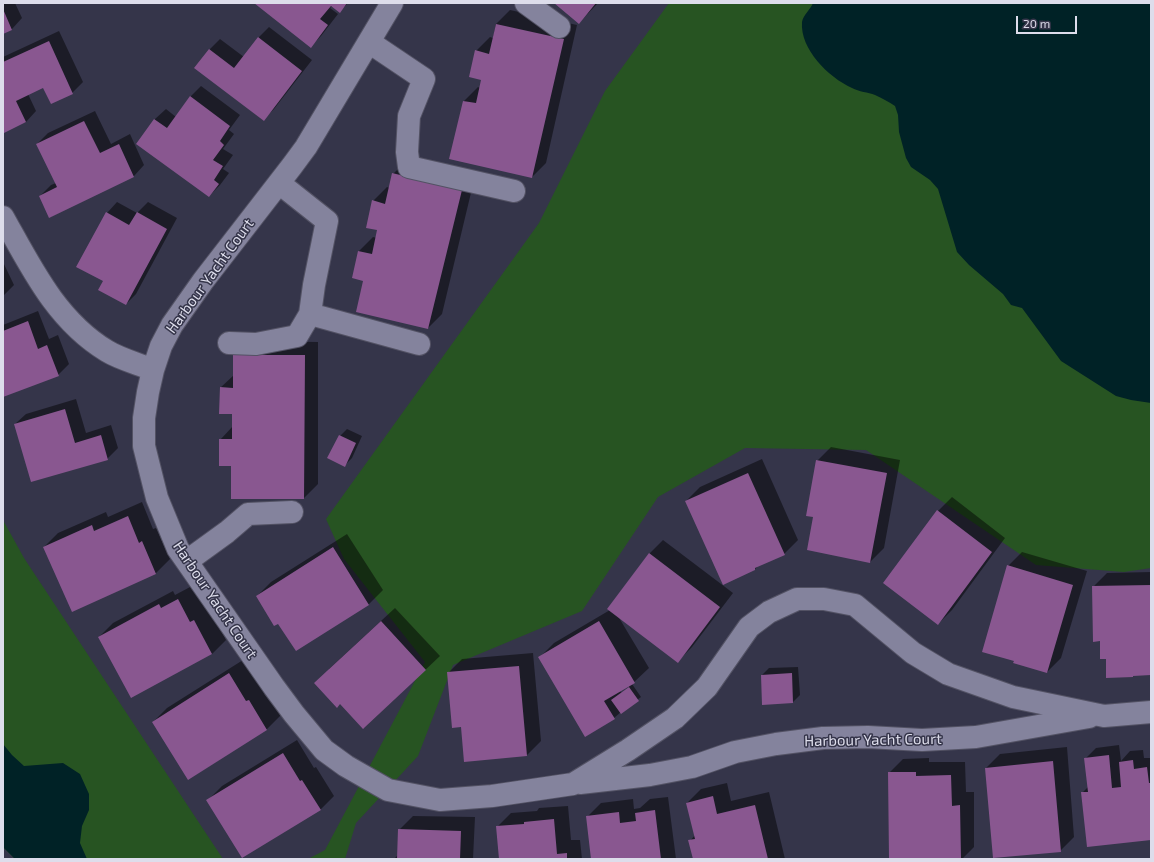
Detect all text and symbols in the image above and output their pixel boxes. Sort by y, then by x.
scale bar [1018,8,1079,34]
text: 20 m [1023,16,1050,30]
street label: Harbour Yacht Court [162,215,258,337]
street label: Harbour Yacht Court [169,538,261,662]
street label: Harbour Yacht Court [804,730,942,750]

